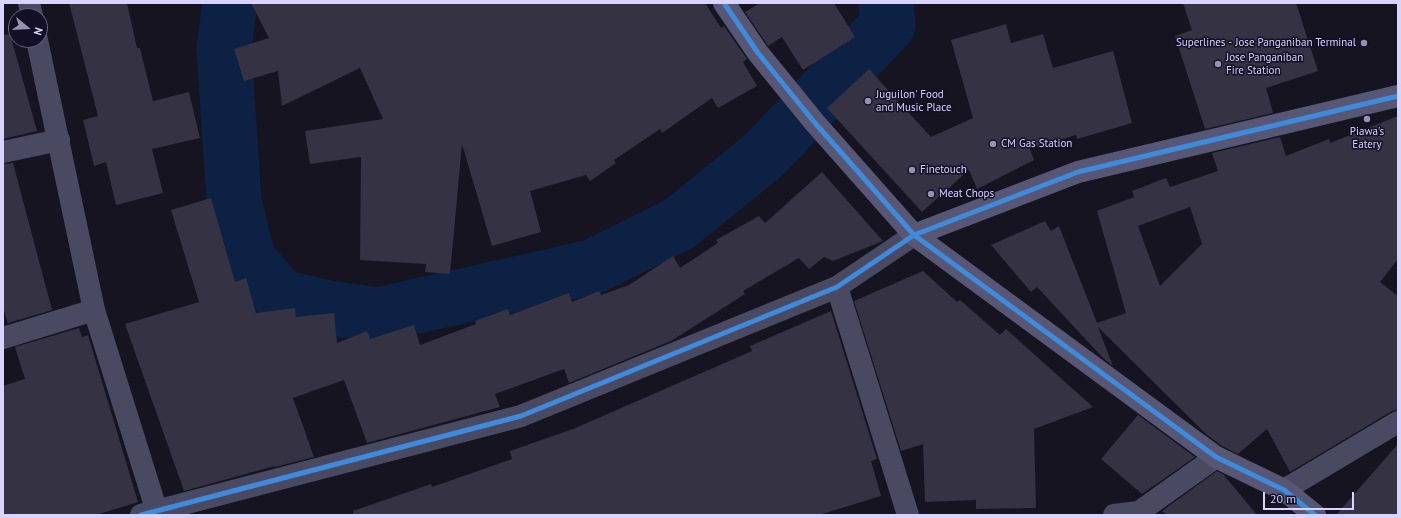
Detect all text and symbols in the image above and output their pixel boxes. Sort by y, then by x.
north arrow [8,8,48,48]
text: N [31,26,46,37]
place label: Superlines - Jose Panganiban Terminal [1176,36,1356,50]
marker: Superlines - Jose Panganiban Terminal [1359,38,1369,48]
place label: Jose Panganiban Fire Station [1226,51,1303,77]
marker: Jose Panganiban Fire Station [1213,59,1223,69]
place label: Juguilon' Food and Music Place [876,88,952,114]
marker: Juguilon' Food and Music Place [863,96,873,106]
marker: Piawa's Eatery [1362,114,1372,124]
place label: Piawa's Eatery [1350,125,1384,151]
place label: CM Gas Station [1001,137,1072,151]
marker: CM Gas Station [988,139,998,149]
place label: Finetouch [920,163,967,177]
marker: Finetouch [907,165,917,175]
place label: Meat Chops [939,187,994,201]
marker: Meat Chops [926,189,936,199]
scale bar [1265,484,1356,510]
text: 20 m [1270,491,1296,506]

